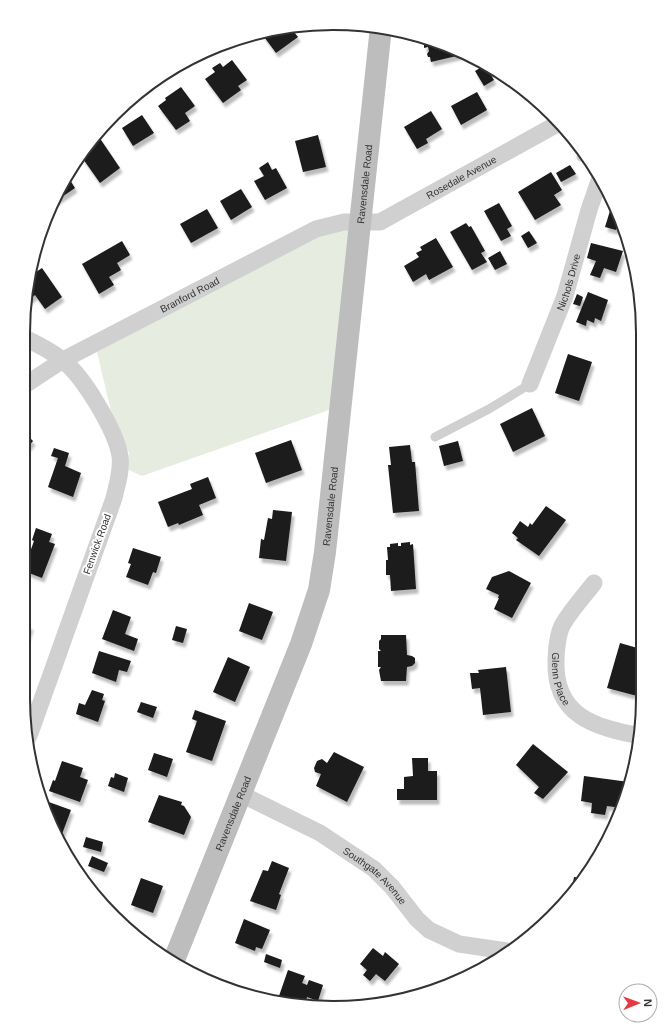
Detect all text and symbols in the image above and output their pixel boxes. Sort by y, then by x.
street label: Ravensdale Road [355,144,374,224]
street label: Rosedale Avenue [424,153,498,201]
street label: Nichols Drive [554,252,582,312]
street label: Branford Road [158,275,221,314]
street label: Ravensdale Road [320,466,340,546]
street label: Fenwick Road [81,512,113,576]
street label: Glenn Place [550,652,573,708]
street label: Ravensdale Road [213,774,253,852]
street label: Southgate Avenue [341,845,409,907]
north arrow [618,983,658,1023]
text: N [642,999,654,1007]

